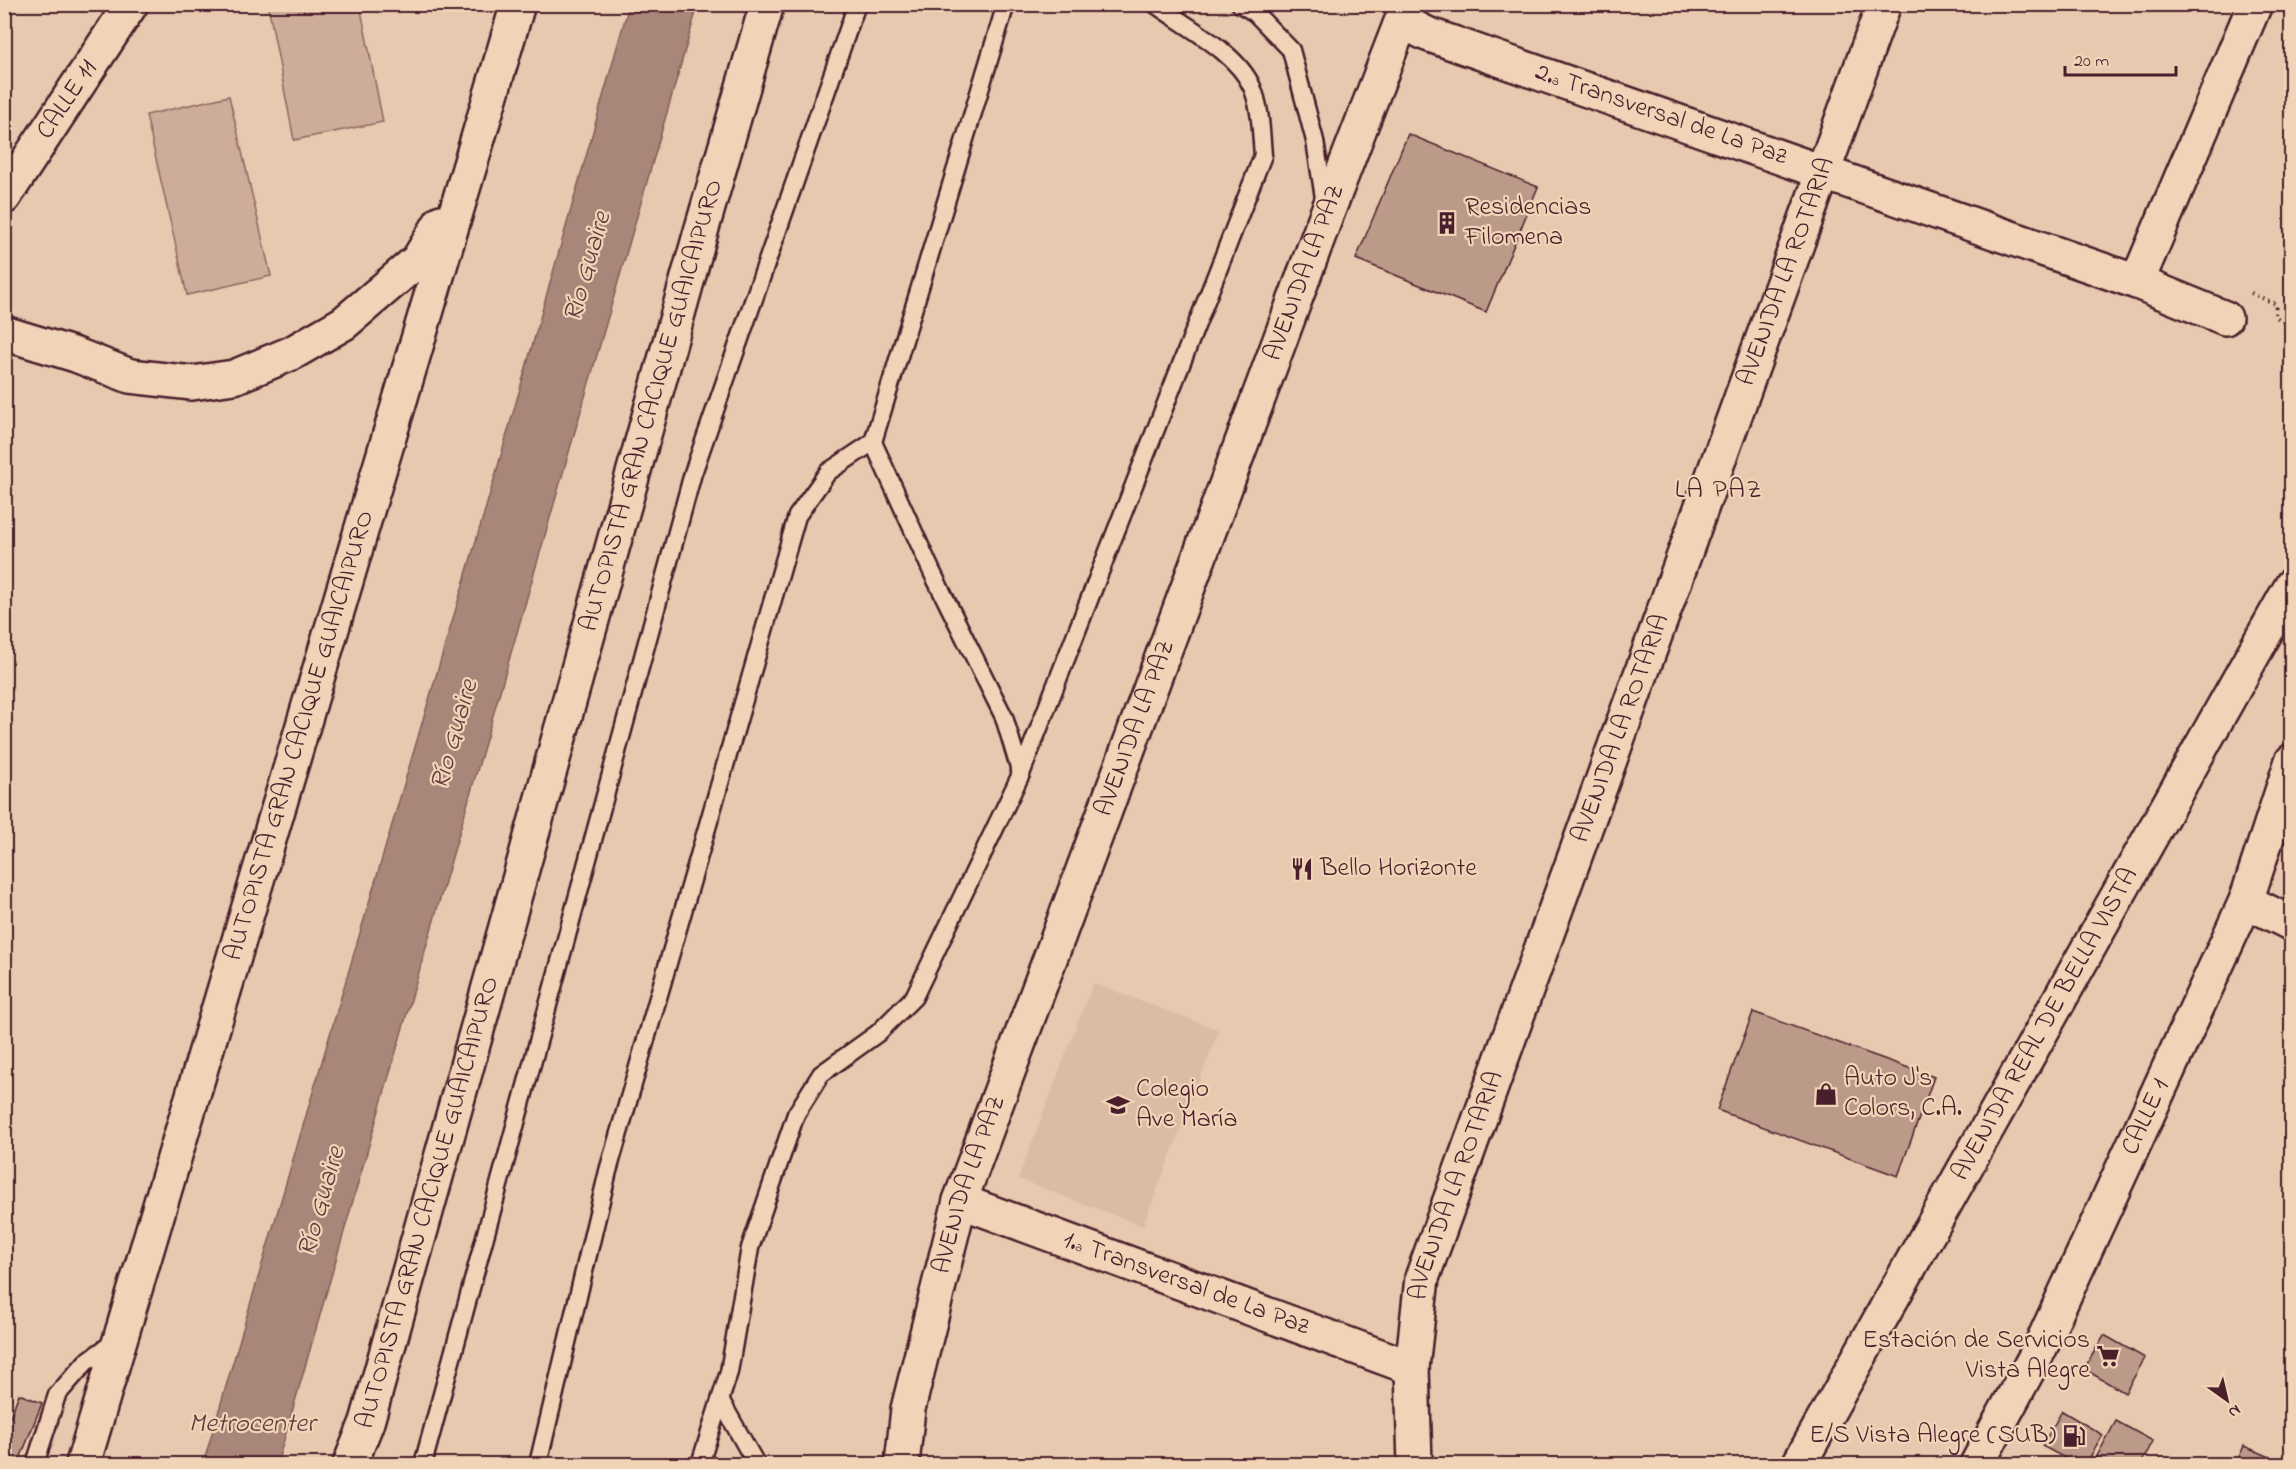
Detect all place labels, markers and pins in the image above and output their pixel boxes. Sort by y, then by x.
place label: Residencias Filomena [1464,189,1592,257]
building icon: Residencias Filomena [1434,210,1460,236]
place label: Bello Horizonte [1319,850,1477,888]
restaurant icon: Bello Horizonte [1289,856,1315,882]
place label: Auto J's Colors, C.A. [1844,1060,1962,1128]
place label: Colegio Ave María [1136,1071,1238,1139]
shop icon: Auto J's Colors, C.A. [1813,1081,1839,1107]
school or university icon: Colegio Ave María [1105,1092,1131,1118]
place label: Estación de Servicios Vista Alegre [1862,1322,2090,1390]
supermarket icon: Estación de Servicios Vista Alegre [2095,1343,2121,1369]
place label: E/S Vista Alegre (SUB) [1809,1417,2056,1455]
fuel station icon: E/S Vista Alegre (SUB) [2061,1423,2087,1449]

